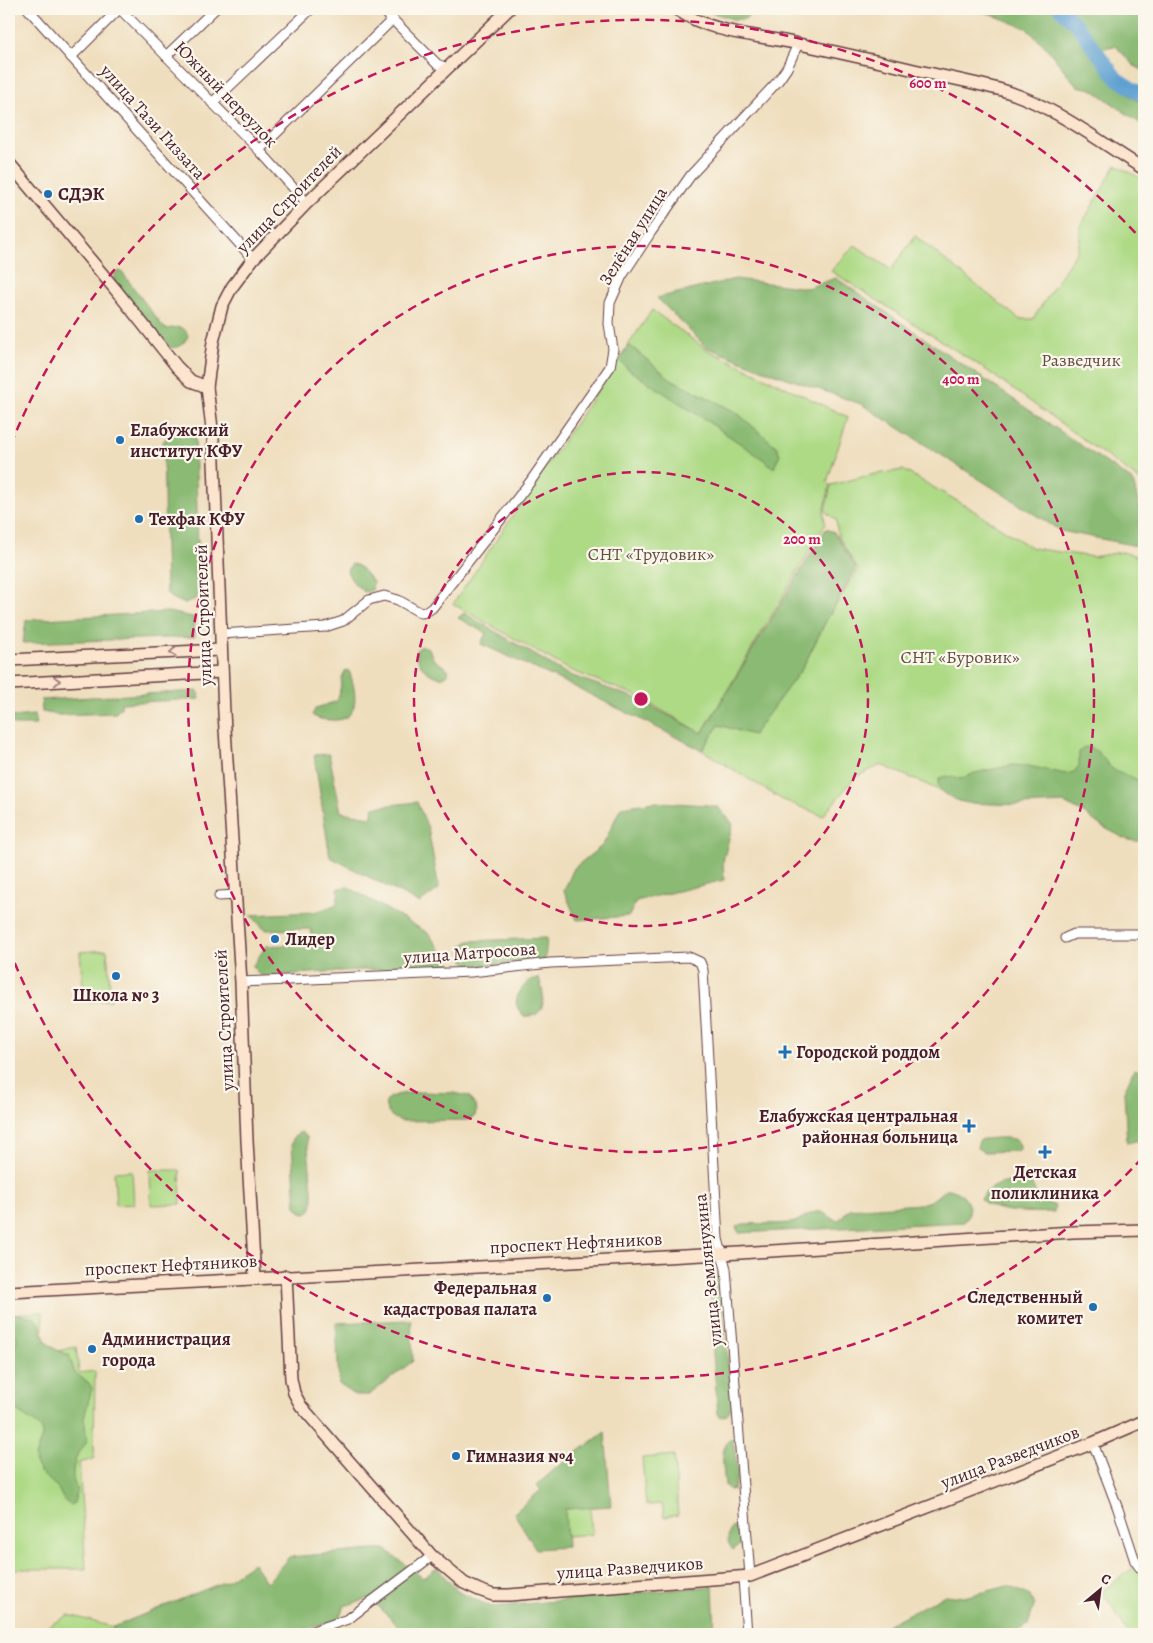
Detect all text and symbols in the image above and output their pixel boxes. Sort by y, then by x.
street label: Южный переулок [169,35,283,153]
street label: улица Тази Гиззата [94,58,212,185]
text: 600 m [909,73,947,93]
street label: улица Строителей [230,140,347,259]
place label: СДЭК [58,182,105,206]
street label: Зелёная улица [593,182,673,290]
marker: СДЭК [42,188,54,200]
park label: Разведчик [1041,348,1121,372]
text: 400 m [942,369,980,389]
place label: Елабужский институт КФУ [130,418,243,463]
marker: Елабужский институт КФУ [114,434,126,446]
place label: Техфак КФУ [149,507,245,531]
marker: Техфак КФУ [133,513,145,525]
text: 200 m [783,529,821,549]
park label: СНТ «Трудовик» [588,542,714,566]
street label: улица Строителей [189,544,218,687]
park label: СНТ «Буровик» [900,645,1020,669]
one-way arrow [168,647,176,657]
one-way arrow [54,676,62,687]
centre of rings [632,690,650,708]
place label: Лидер [285,927,335,951]
marker: Лидер [269,933,281,945]
street label: улица Матросова [402,936,538,970]
street label: улица Строителей [208,949,240,1092]
marker: Школа № 3 [110,970,122,982]
place label: Школа № 3 [72,983,160,1007]
place label: Городской роддом [796,1040,940,1064]
marker: Городской роддом [778,1045,792,1059]
place label: Елабужская центральная районная больница [759,1104,958,1149]
marker: Елабужская центральная районная больница [962,1119,976,1133]
marker: Детская поликлиника [1038,1145,1052,1159]
place label: Детская поликлиника [991,1160,1100,1205]
street label: улица Землянухина [688,1192,728,1349]
street label: проспект Нефтяников [489,1226,663,1260]
street label: проспект Нефтяников [84,1248,258,1282]
place label: Федеральная кадастровая палата [383,1276,537,1321]
place label: Следственный комитет [967,1285,1083,1330]
marker: Федеральная кадастровая палата [541,1292,553,1304]
marker: Следственный комитет [1087,1301,1099,1313]
place label: Администрация города [101,1327,231,1372]
marker: Администрация города [86,1343,98,1355]
street label: улица Разведчиков [936,1420,1083,1495]
place label: Гимназия №4 [466,1444,574,1468]
marker: Гимназия №4 [450,1450,462,1462]
street label: улица Разведчиков [555,1551,704,1585]
north arrow [1076,1566,1126,1616]
text: С [1098,1569,1115,1590]

